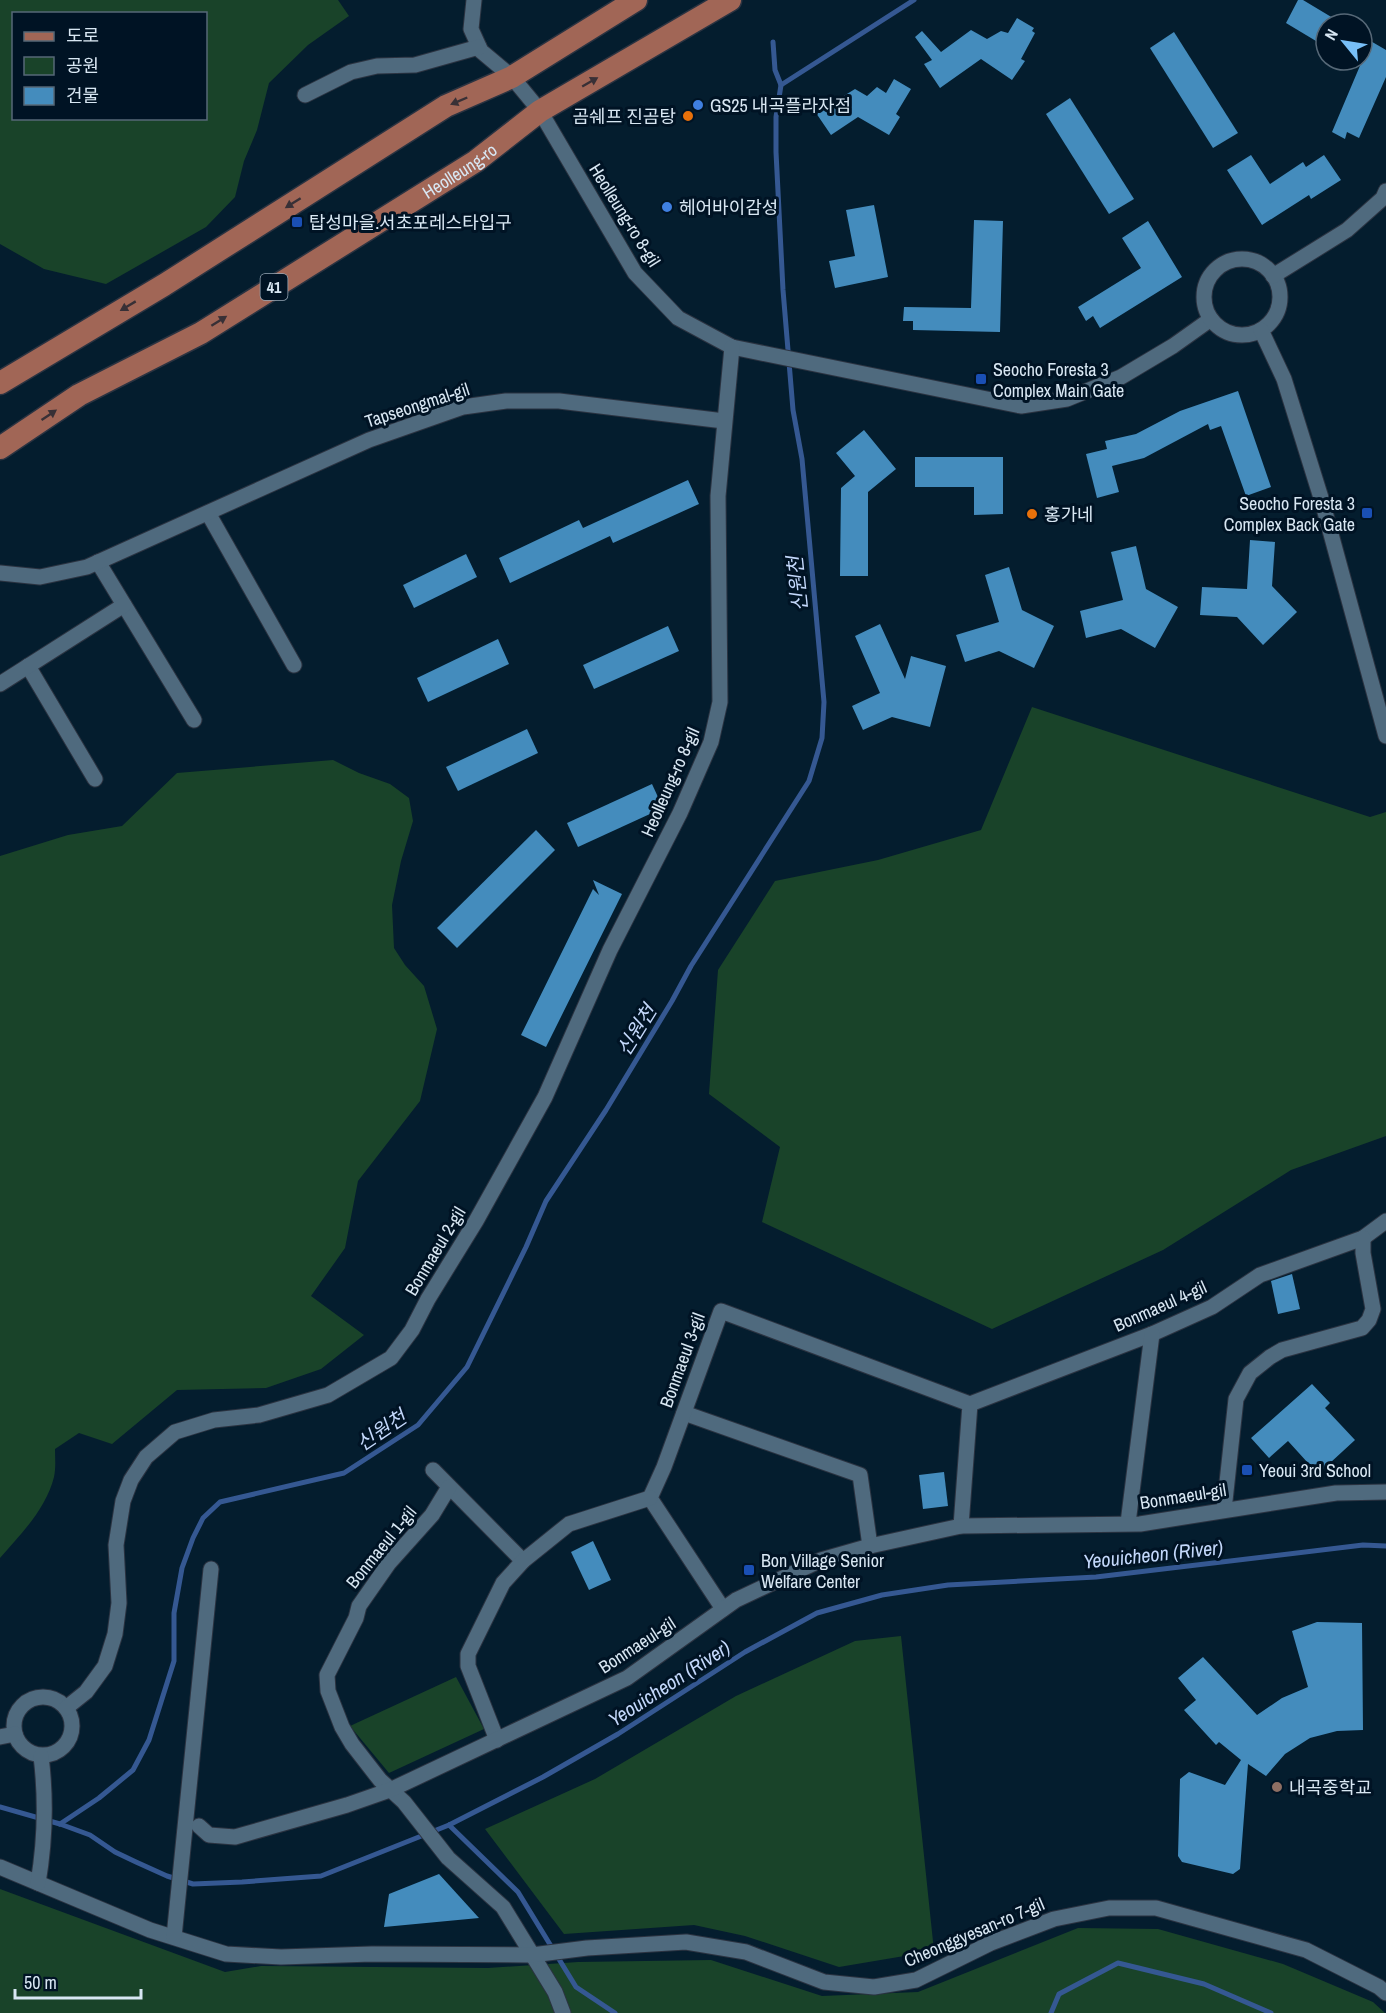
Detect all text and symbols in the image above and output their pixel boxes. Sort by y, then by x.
legend [12,12,207,120]
north arrow [1314,12,1374,72]
text: 도로 [66,23,99,48]
text: N [1319,25,1343,44]
text: 공원 [66,53,99,78]
one-way arrow [582,77,599,87]
text: 건물 [66,83,99,108]
place label: GS25 내곡플라자점 [710,93,851,118]
one-way arrow [450,96,467,105]
marker: GS25 내곡플라자점 [691,98,705,112]
place label: 곰쉐프 진곰탕 [573,104,676,129]
marker: 곰쉐프 진곰탕 [681,109,695,123]
street label: Heolleung-ro [417,137,502,204]
street label: Heolleung-ro 8-gil [583,159,667,271]
place label: 헤어바이감성 [679,195,778,220]
one-way arrow [285,197,301,208]
marker: 헤어바이감성 [660,200,674,214]
place label: 탑성마을.서초포레스타입구 [309,210,512,235]
marker: 탑성마을.서초포레스타입구 [290,215,304,229]
road number: 41 [260,274,288,300]
one-way arrow [120,301,136,312]
one-way arrow [211,316,227,327]
place label: Seocho Foresta 3 Complex Main Gate [993,357,1124,403]
marker: Seocho Foresta 3 Complex Main Gate [974,372,988,386]
street label: Tapseongmal-gil [362,376,472,434]
one-way arrow [40,409,56,421]
place label: Seocho Foresta 3 Complex Back Gate [1224,491,1355,537]
place label: 홍가네 [1044,502,1094,527]
marker: Seocho Foresta 3 Complex Back Gate [1360,506,1374,520]
marker: 홍가네 [1025,507,1039,521]
water label: 신원천 [780,553,813,613]
street label: Heolleung-ro 8-gil [635,723,705,841]
water label: 신원천 [610,997,663,1061]
street label: Bonmaeul 2-gil [399,1202,471,1300]
street label: Bonmaeul 4-gil [1110,1274,1210,1338]
street label: Bonmaeul 3-gil [653,1309,711,1411]
water label: 신원천 [351,1402,414,1457]
place label: Yeoui 3rd School [1259,1458,1371,1483]
marker: Yeoui 3rd School [1240,1463,1254,1477]
street label: Bonmaeul-gil [1138,1477,1228,1515]
street label: Bonmaeul 1-gil [340,1501,422,1593]
water label: Yeouicheon (River) [1082,1533,1224,1575]
place label: Bon Village Senior Welfare Center [761,1548,884,1594]
marker: Bon Village Senior Welfare Center [742,1563,756,1577]
street label: Bonmaeul-gil [594,1611,680,1679]
water label: Yeouicheon (River) [603,1633,735,1733]
place label: 내곡중학교 [1289,1775,1372,1800]
marker: 내곡중학교 [1270,1780,1284,1794]
street label: Cheonggyesan-ro 7-gil [900,1891,1048,1973]
scale bar [15,1962,141,2000]
text: 50 m [24,1970,57,1995]

